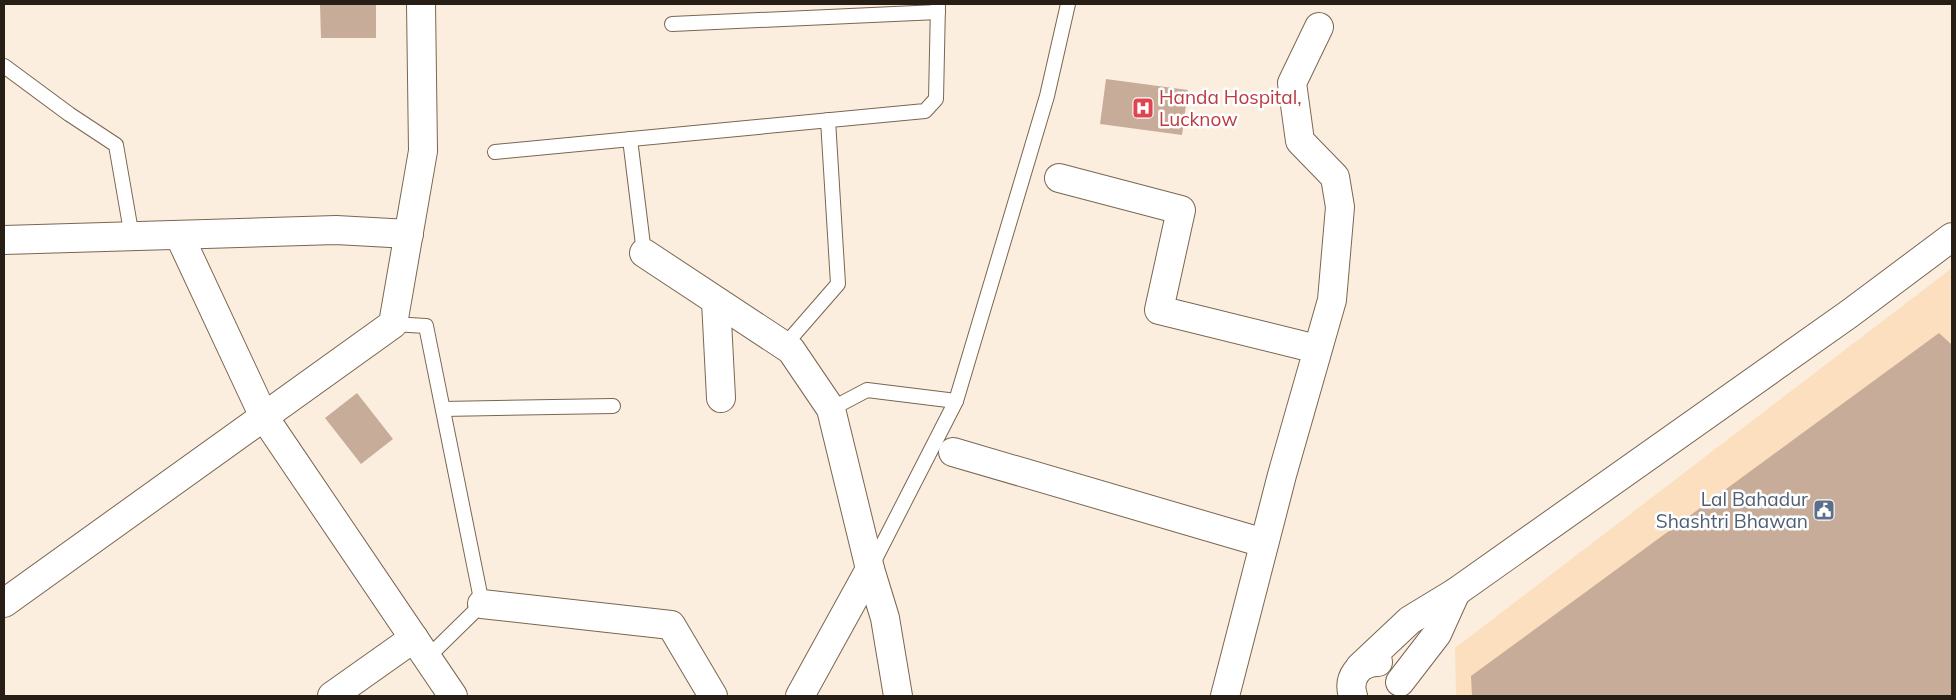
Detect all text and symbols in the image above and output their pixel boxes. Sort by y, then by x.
place label: Handa Hospital, Lucknow [1159,85,1302,131]
hospital icon: Handa Hospital, Lucknow [1131,96,1155,120]
place label: Lal Bahadur Shashtri Bhawan [1656,487,1808,533]
public building icon: Lal Bahadur Shashtri Bhawan [1812,498,1836,522]

